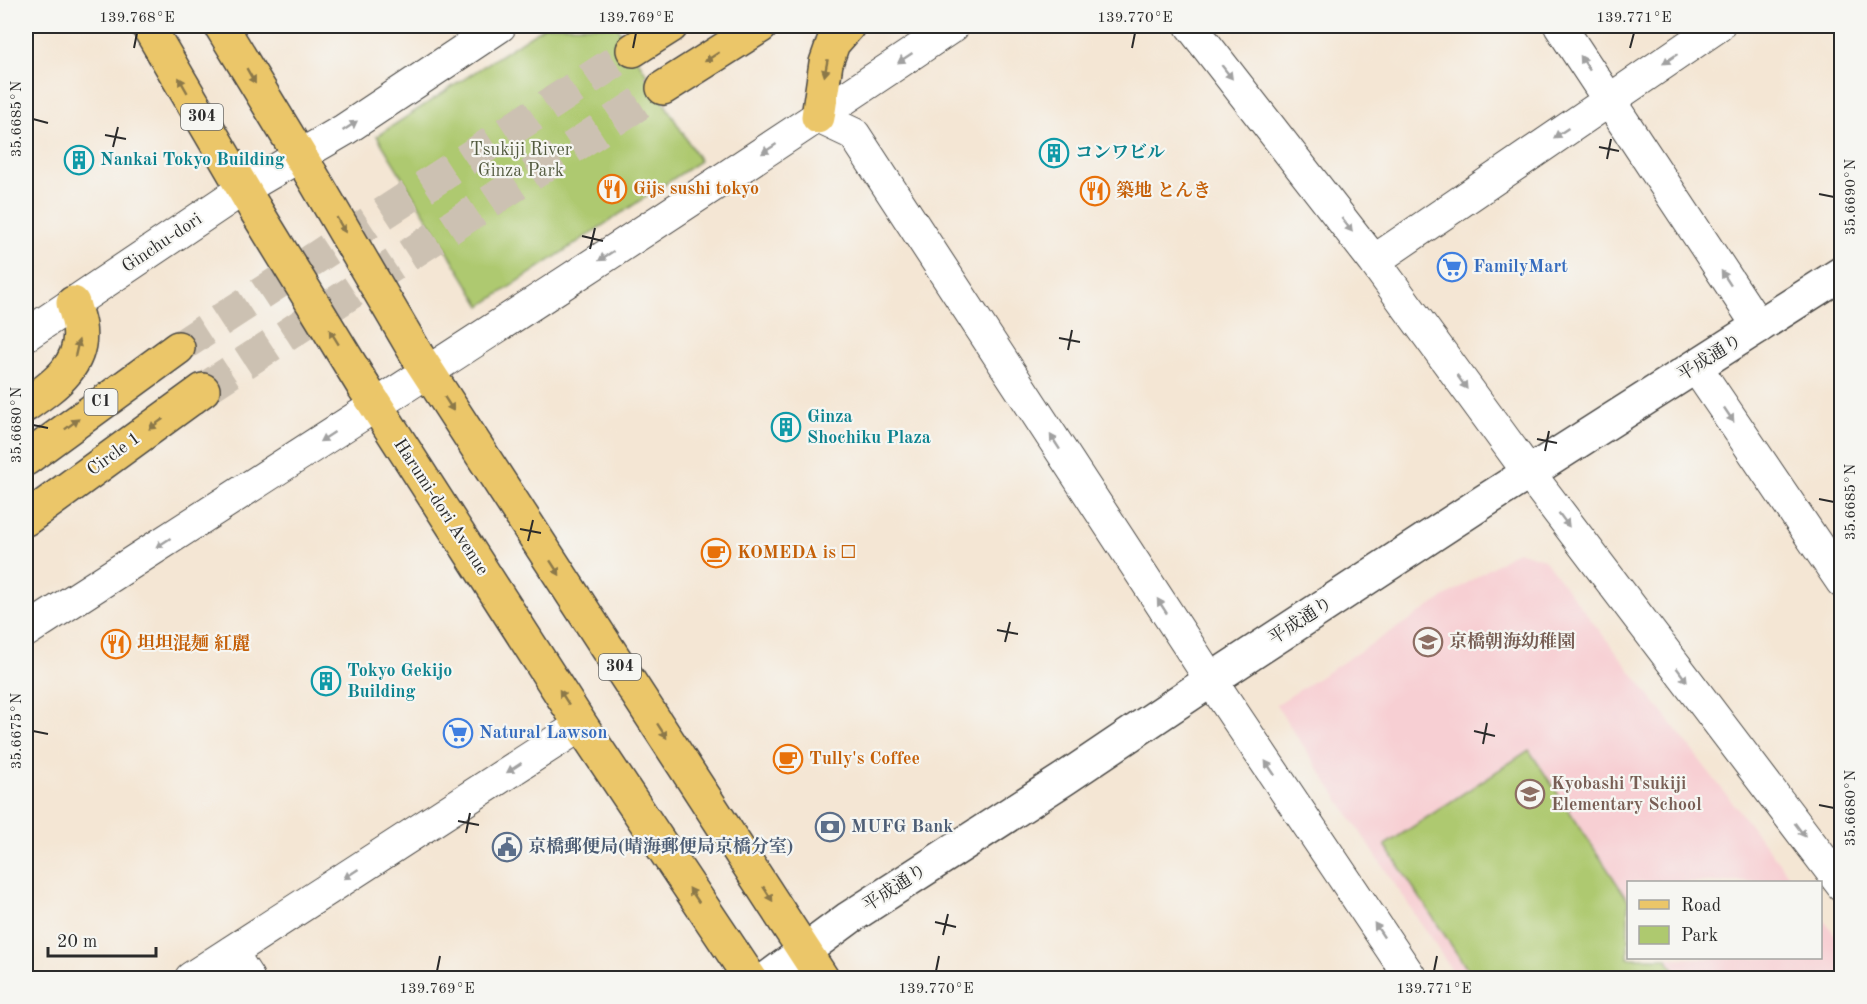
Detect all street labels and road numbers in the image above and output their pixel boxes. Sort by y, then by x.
road number: 304 [181,104,223,130]
street label: Ginchu-dori [119,210,205,276]
street label: 平成通り [1674,330,1745,385]
road number: C1 [84,389,118,415]
street label: Circle 1 [84,429,144,479]
street label: Harumi-dori Avenue [390,436,492,578]
street label: 平成通り [1265,592,1336,648]
road number: 304 [599,654,641,680]
street label: 平成通り [859,859,930,915]

